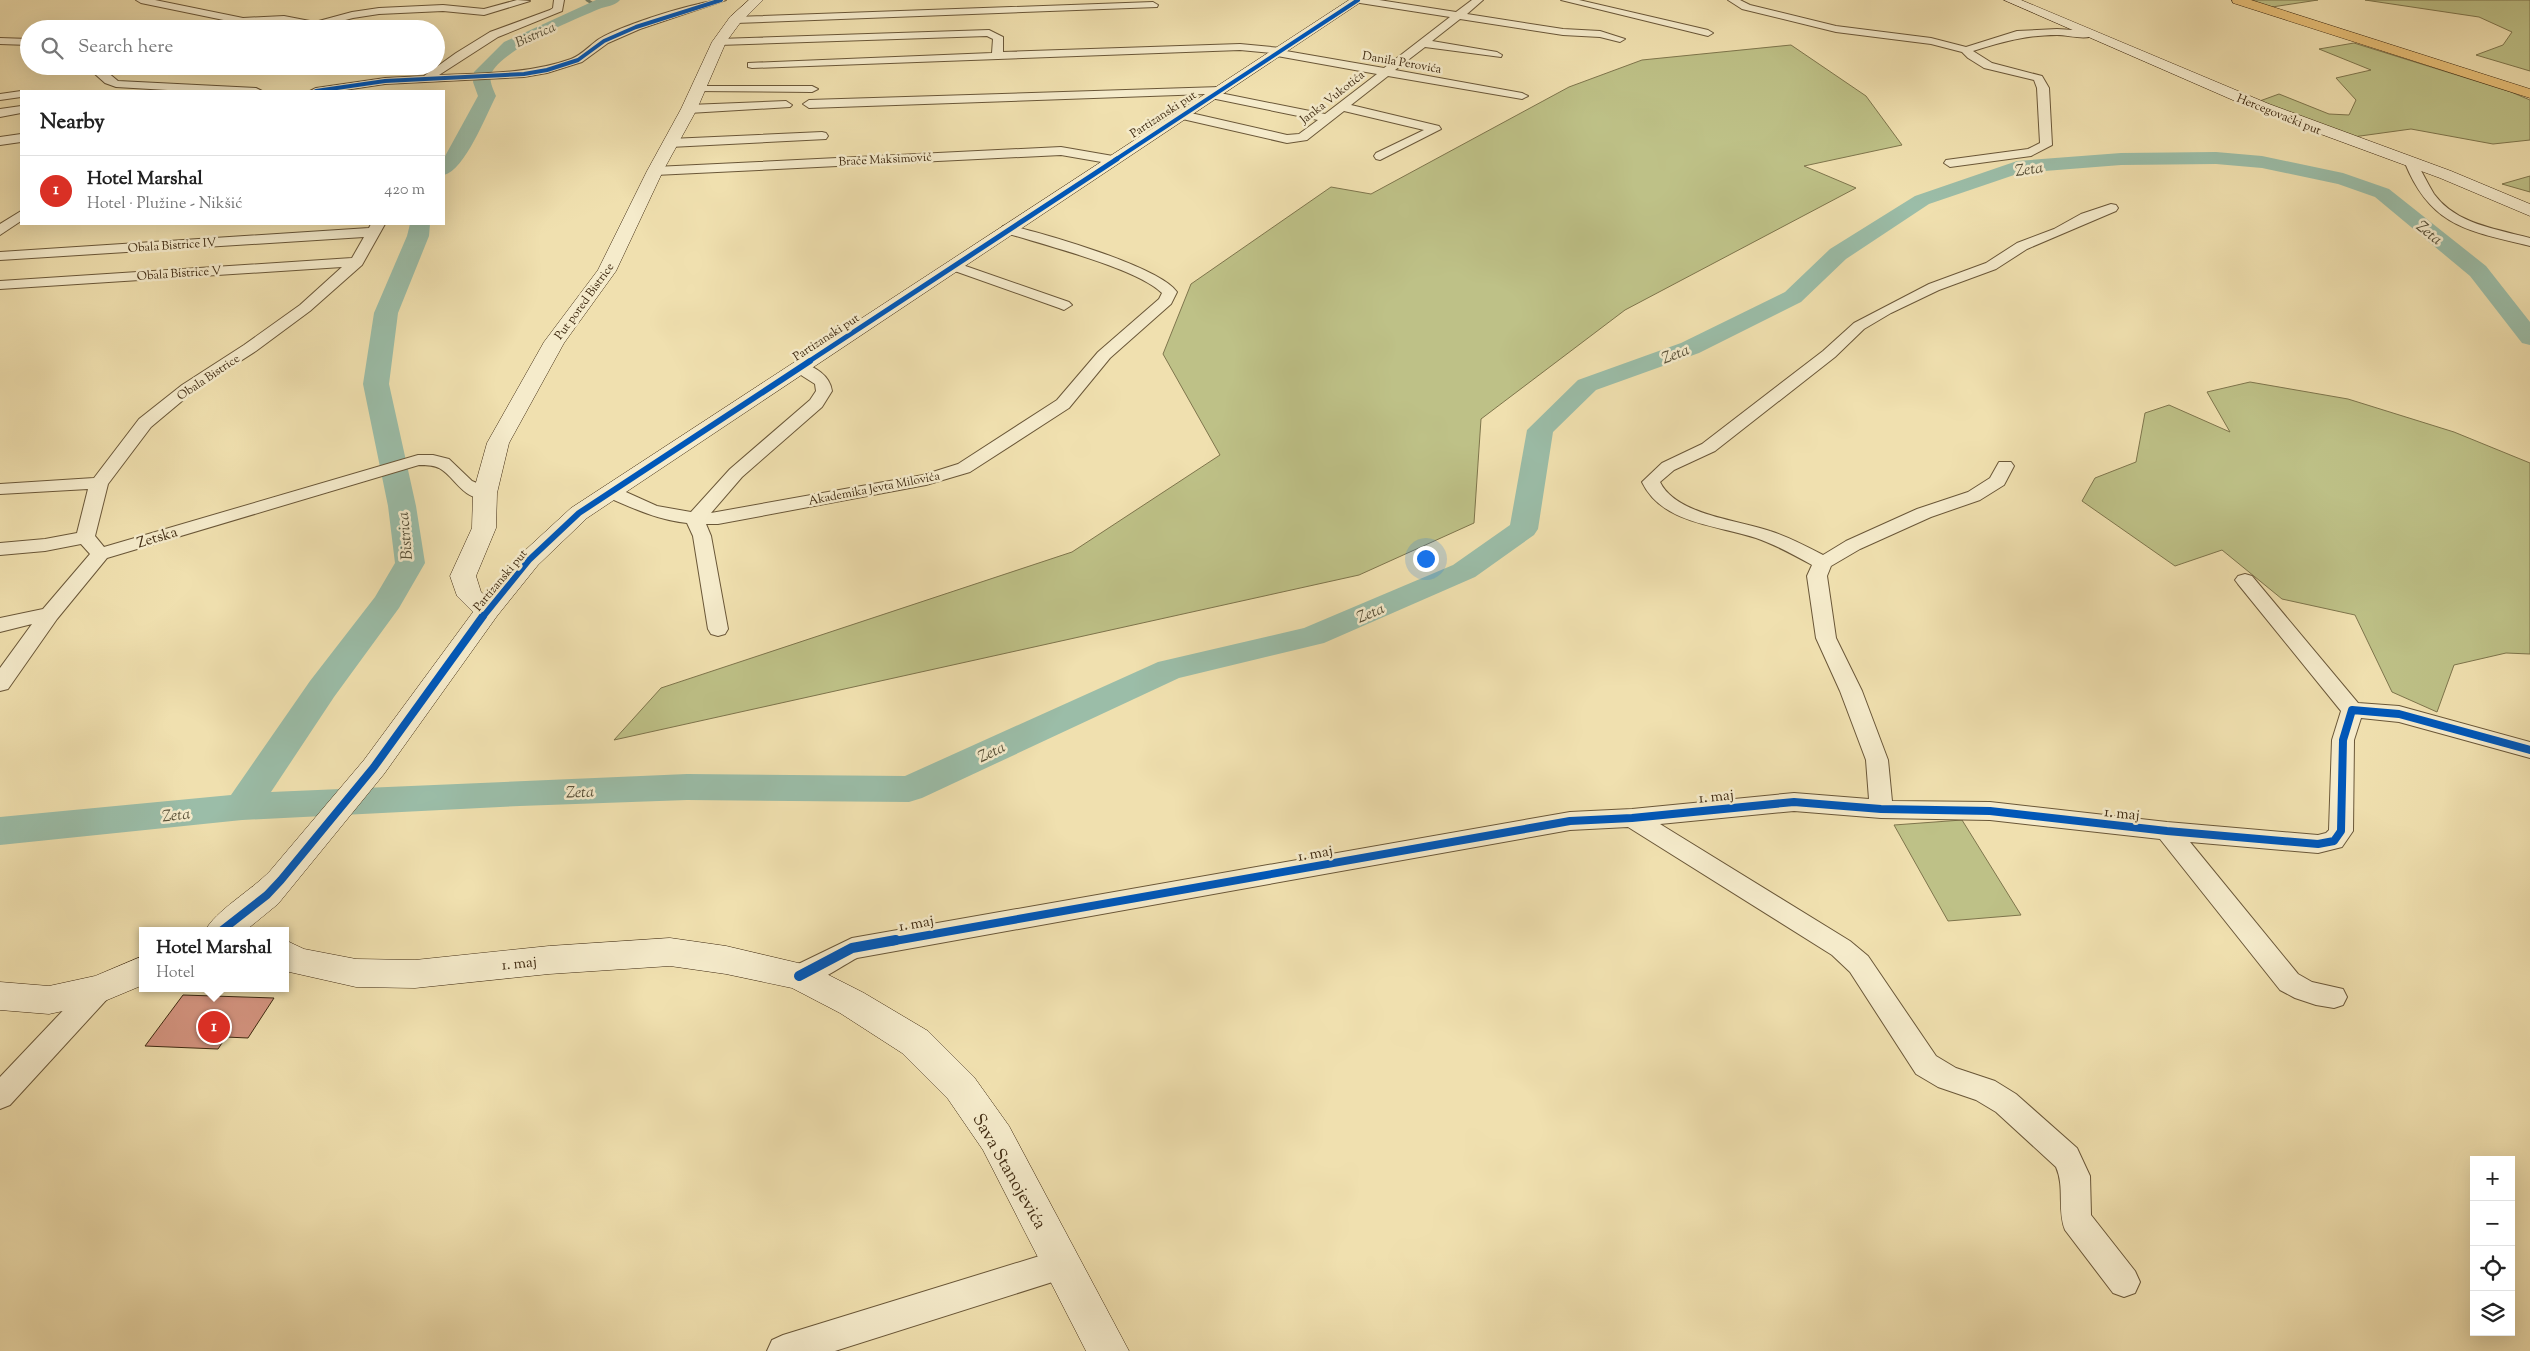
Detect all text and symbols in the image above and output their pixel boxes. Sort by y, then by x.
water label: Bistrica [512,18,559,54]
search box [20,20,445,75]
icon: search [38,34,66,62]
text: Search here [78,34,173,61]
street label: Danila Perovića [1361,47,1443,79]
street label: Janka Vukotića [1296,66,1369,129]
street label: Partizanski put [1127,87,1200,143]
street label: Hercegovački put [2234,90,2324,140]
text: Nearby [40,108,105,138]
street label: Braće Maksimović [838,149,933,171]
water label: Zeta [2014,157,2045,184]
text: Hotel Marshal [87,166,203,193]
text: 1 [53,179,59,202]
text: 420 m [384,179,425,202]
text: Hotel · Plužine - Nikšić [87,193,243,216]
water label: Zeta [2410,216,2447,252]
street label: Obala Bistrice IV [127,234,217,258]
street label: Put pored Bistrice [551,259,619,344]
street label: Obala Bistrice V [136,262,222,286]
street label: Partizanski put [790,310,863,366]
water label: Zeta [1659,340,1693,371]
street label: Obala Bistrice [174,350,244,406]
street label: Akademika Jevta Milovića [807,467,942,511]
water label: Bistrica [393,511,420,561]
street label: Zetska [135,522,180,555]
street label: Partizanski put [469,546,532,616]
your location [1413,546,1439,572]
water label: Zeta [1353,598,1388,630]
water label: Zeta [974,737,1010,770]
water label: Zeta [566,782,595,805]
street label: 1. maj [1697,785,1735,810]
street label: 1. maj [2103,802,2141,827]
water label: Zeta [161,804,192,829]
street label: 1. maj [1296,841,1335,868]
street label: 1. maj [897,911,936,938]
popup [139,927,289,992]
text: Hotel Marshal [156,935,272,962]
street label: 1. maj [500,952,538,977]
text: Hotel [156,962,195,985]
pin: 1 [198,1008,230,1046]
street label: Sava Stanojevića [965,1109,1052,1235]
map controls [2470,1156,2515,1336]
button: + [2470,1156,2515,1201]
button: − [2470,1201,2515,1246]
button: locate [2470,1246,2515,1291]
button: layers [2470,1291,2515,1336]

